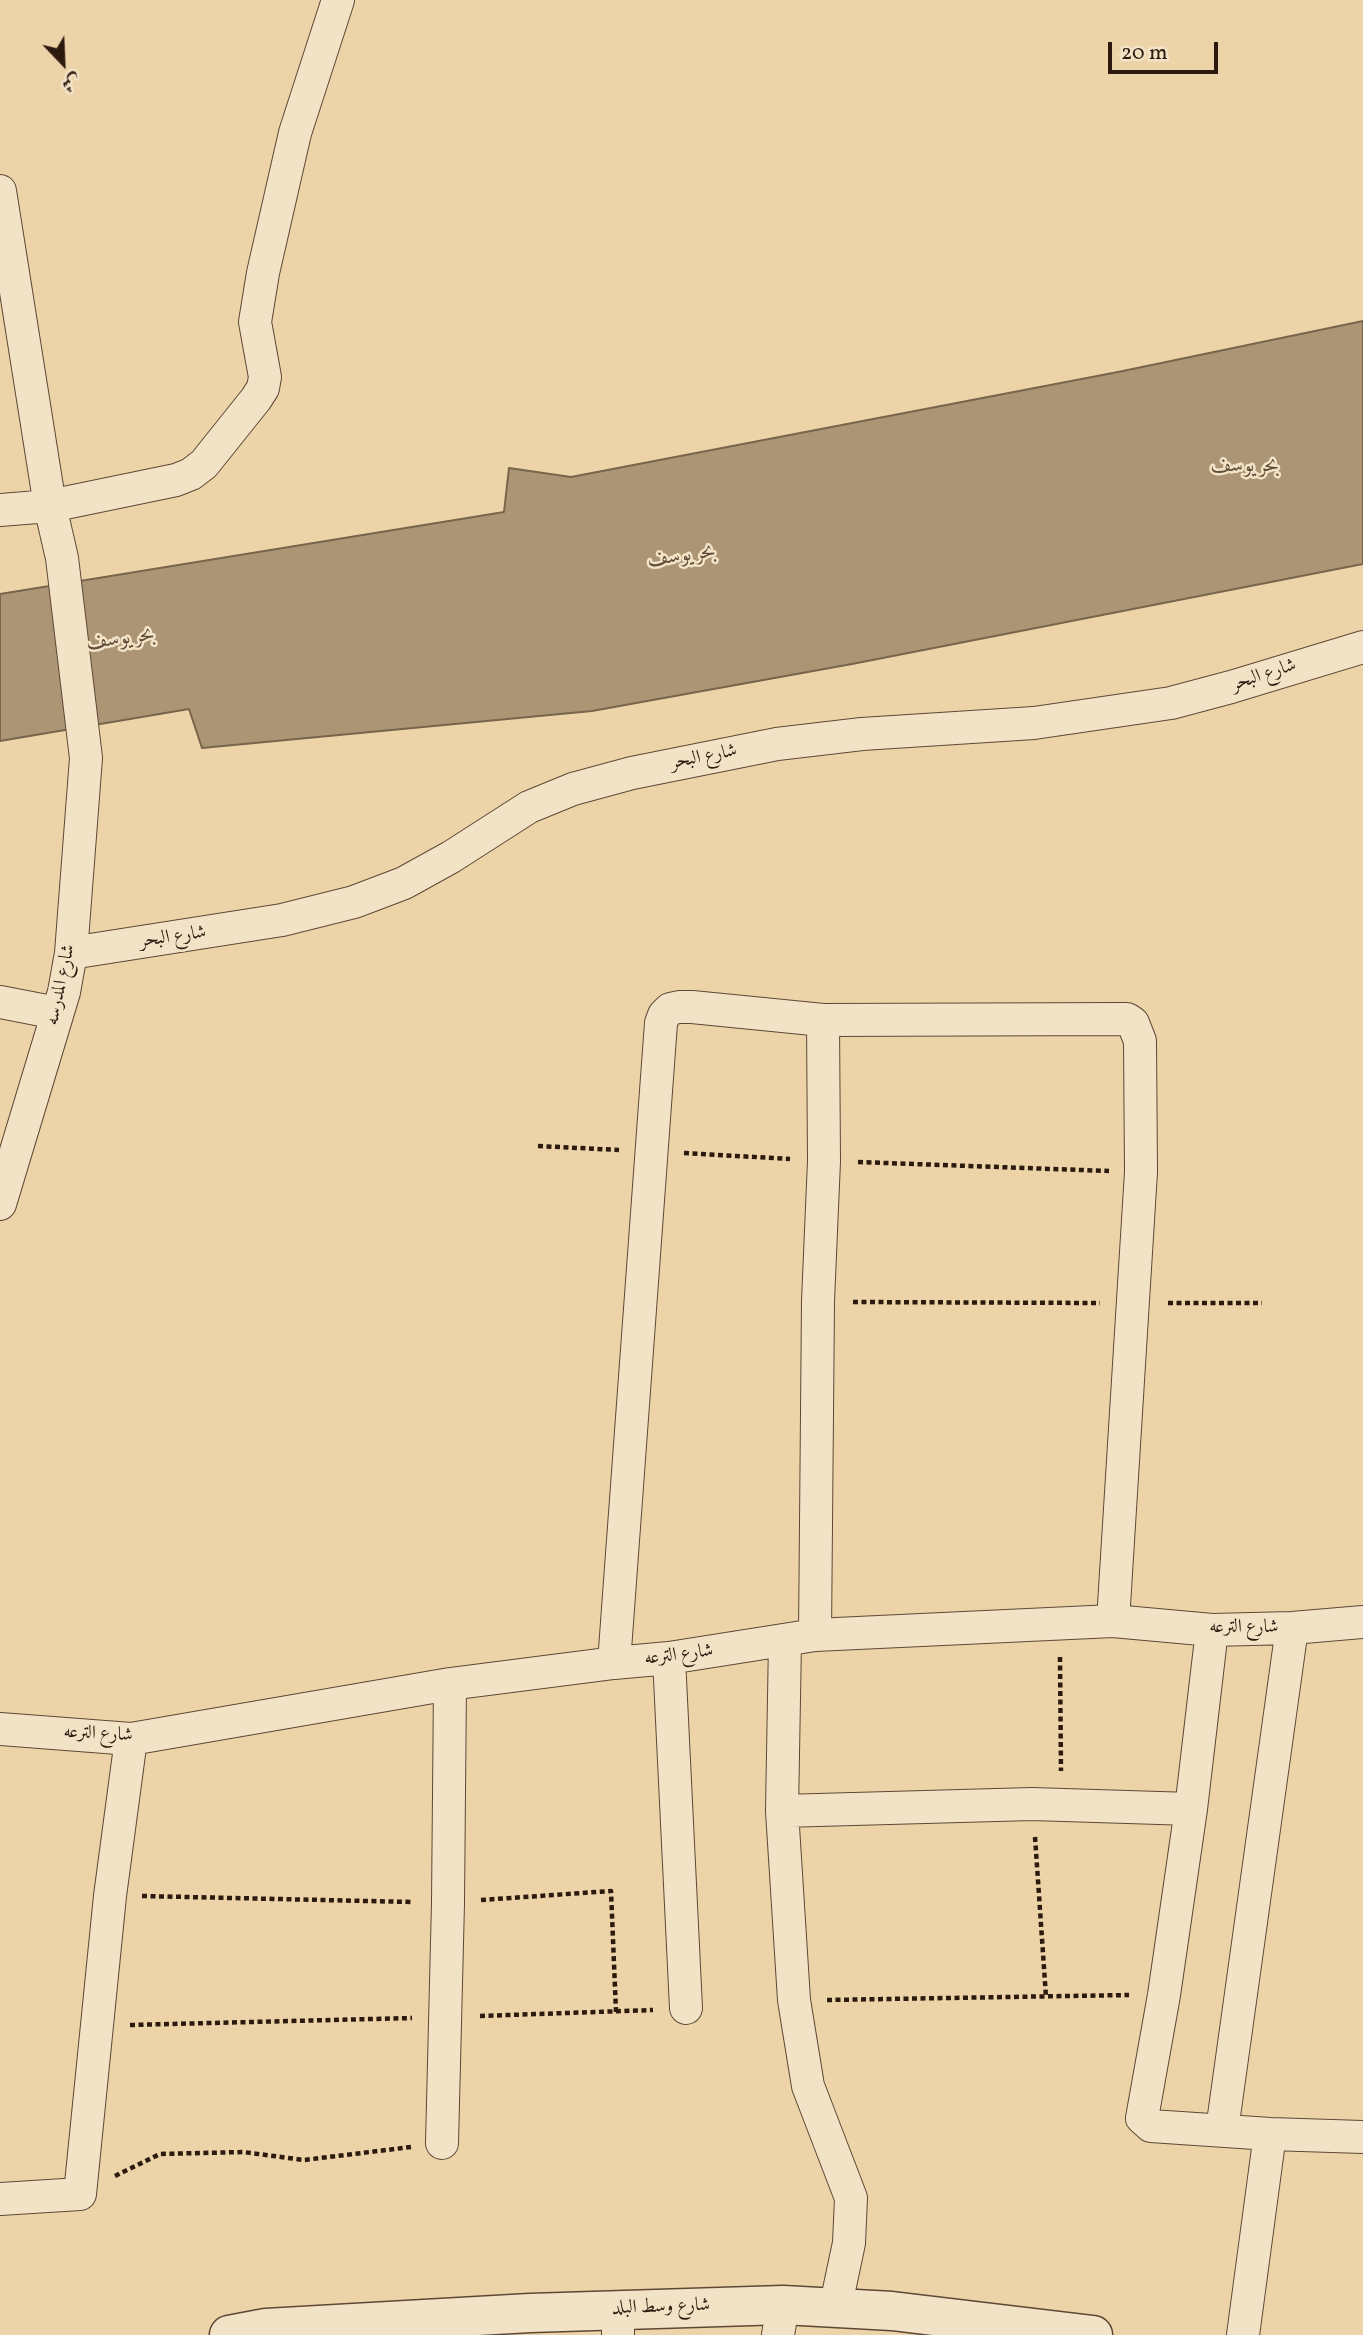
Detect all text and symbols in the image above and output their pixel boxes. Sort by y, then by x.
north arrow [28,28,98,98]
scale bar [1111,28,1221,72]
text: 20 m [1121,39,1167,68]
text: ش [57,67,85,98]
water label: بحر يوسف [1211,454,1279,480]
water label: بحر يوسف [646,540,718,574]
water label: بحر يوسف [85,623,157,657]
street label: شارع البحر [1229,655,1299,697]
street label: شارع البحر [669,740,739,776]
street label: شارع البحر [138,922,208,954]
street label: شارع المدرسه [42,942,82,1028]
street label: شارع الترعه [1209,1618,1279,1640]
street label: شارع الترعه [643,1640,715,1672]
street label: شارع الترعه [63,1722,133,1748]
street label: شارع وسط البلد [612,2295,710,2321]

